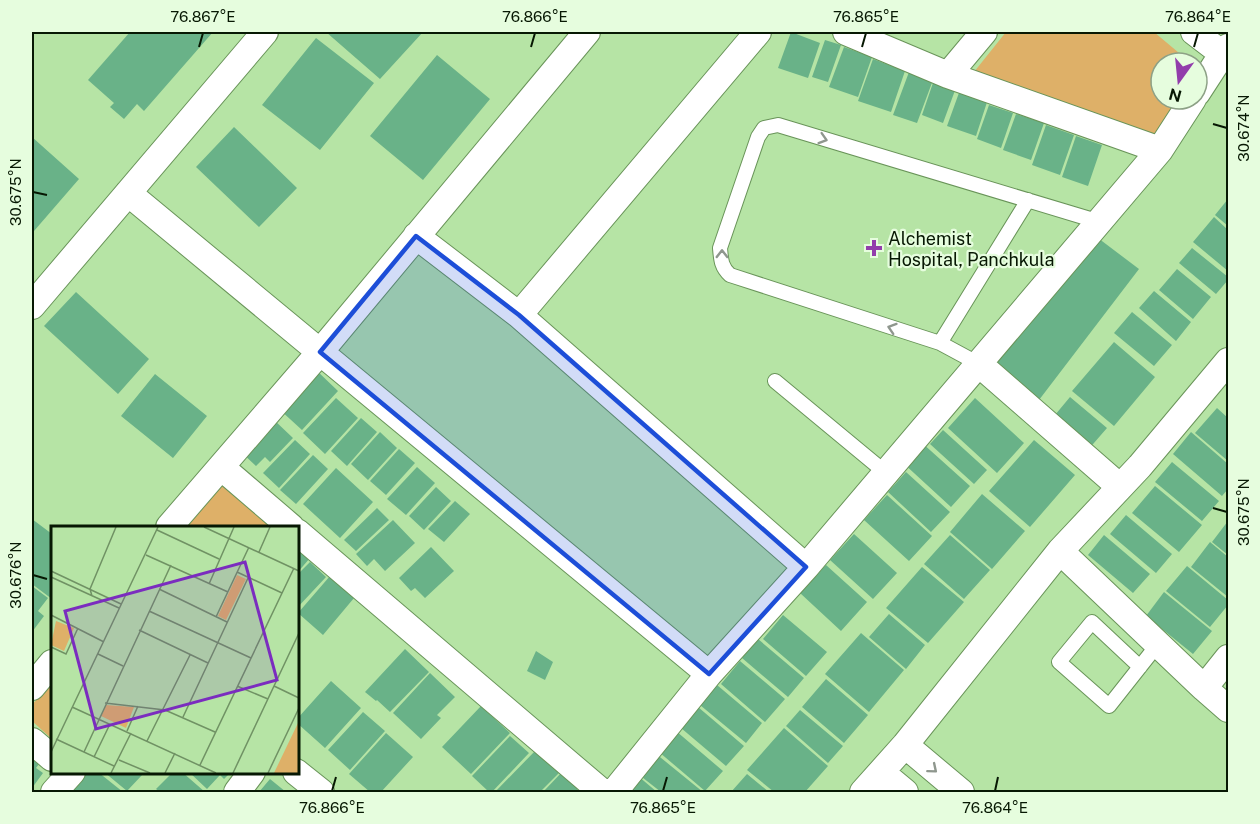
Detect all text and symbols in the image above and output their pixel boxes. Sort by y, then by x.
text: 76.867°E [170,8,236,25]
text: 76.866°E [502,8,568,25]
text: 76.865°E [833,8,899,25]
text: 76.864°E [1165,8,1231,25]
north arrow [1149,51,1209,111]
text: N [1167,84,1184,106]
text: 30.674°N [1235,94,1252,162]
one-way arrow [817,132,828,144]
text: 30.675°N [7,158,24,226]
place label: Alchemist Hospital, Panchkula [888,228,1055,270]
marker: Alchemist Hospital, Panchkula [865,239,883,257]
one-way arrow [716,249,728,258]
one-way arrow [887,322,898,335]
text: 30.675°N [1235,478,1252,546]
inset map [51,526,298,773]
text: 30.676°N [7,541,24,609]
one-way arrow [926,762,937,773]
text: 76.866°E [299,799,365,816]
text: 76.865°E [630,799,696,816]
text: 76.864°E [962,799,1028,816]

